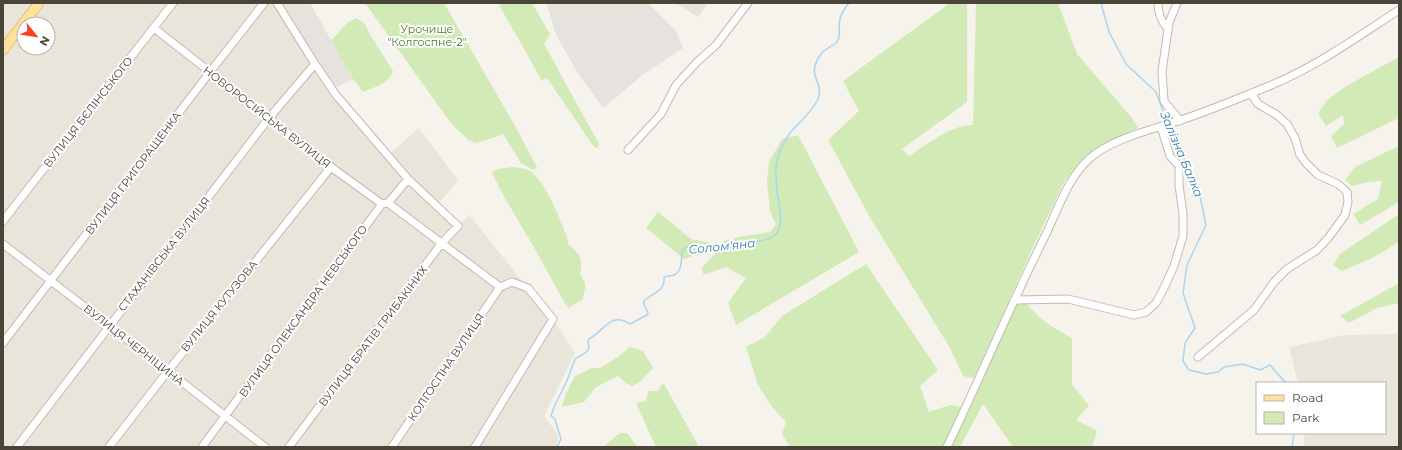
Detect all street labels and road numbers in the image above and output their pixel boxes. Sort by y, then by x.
street label: ВУЛИЦЯ БЄЛІНСЬКОГО [40,54,136,170]
street label: НОВОРОСІЙСЬКА ВУЛИЦЯ [201,63,333,171]
street label: ВУЛИЦЯ ГРИГОРАЩЕНКА [82,108,184,237]
street label: СТАХАНІВСЬКА ВУЛИЦЯ [115,194,213,314]
street label: ВУЛИЦЯ ОЛЕКСАНДРА НЕВСЬКОГО [236,222,370,400]
street label: ВУЛИЦЯ КУТУЗОВА [178,257,261,355]
street label: ВУЛИЦЯ БРАТІВ ГРИБАКІНИХ [316,263,430,409]
street label: ВУЛИЦЯ ЧЕРНІЦИНА [81,301,188,389]
street label: КОЛГОСПНА ВУЛИЦЯ [405,310,487,424]

